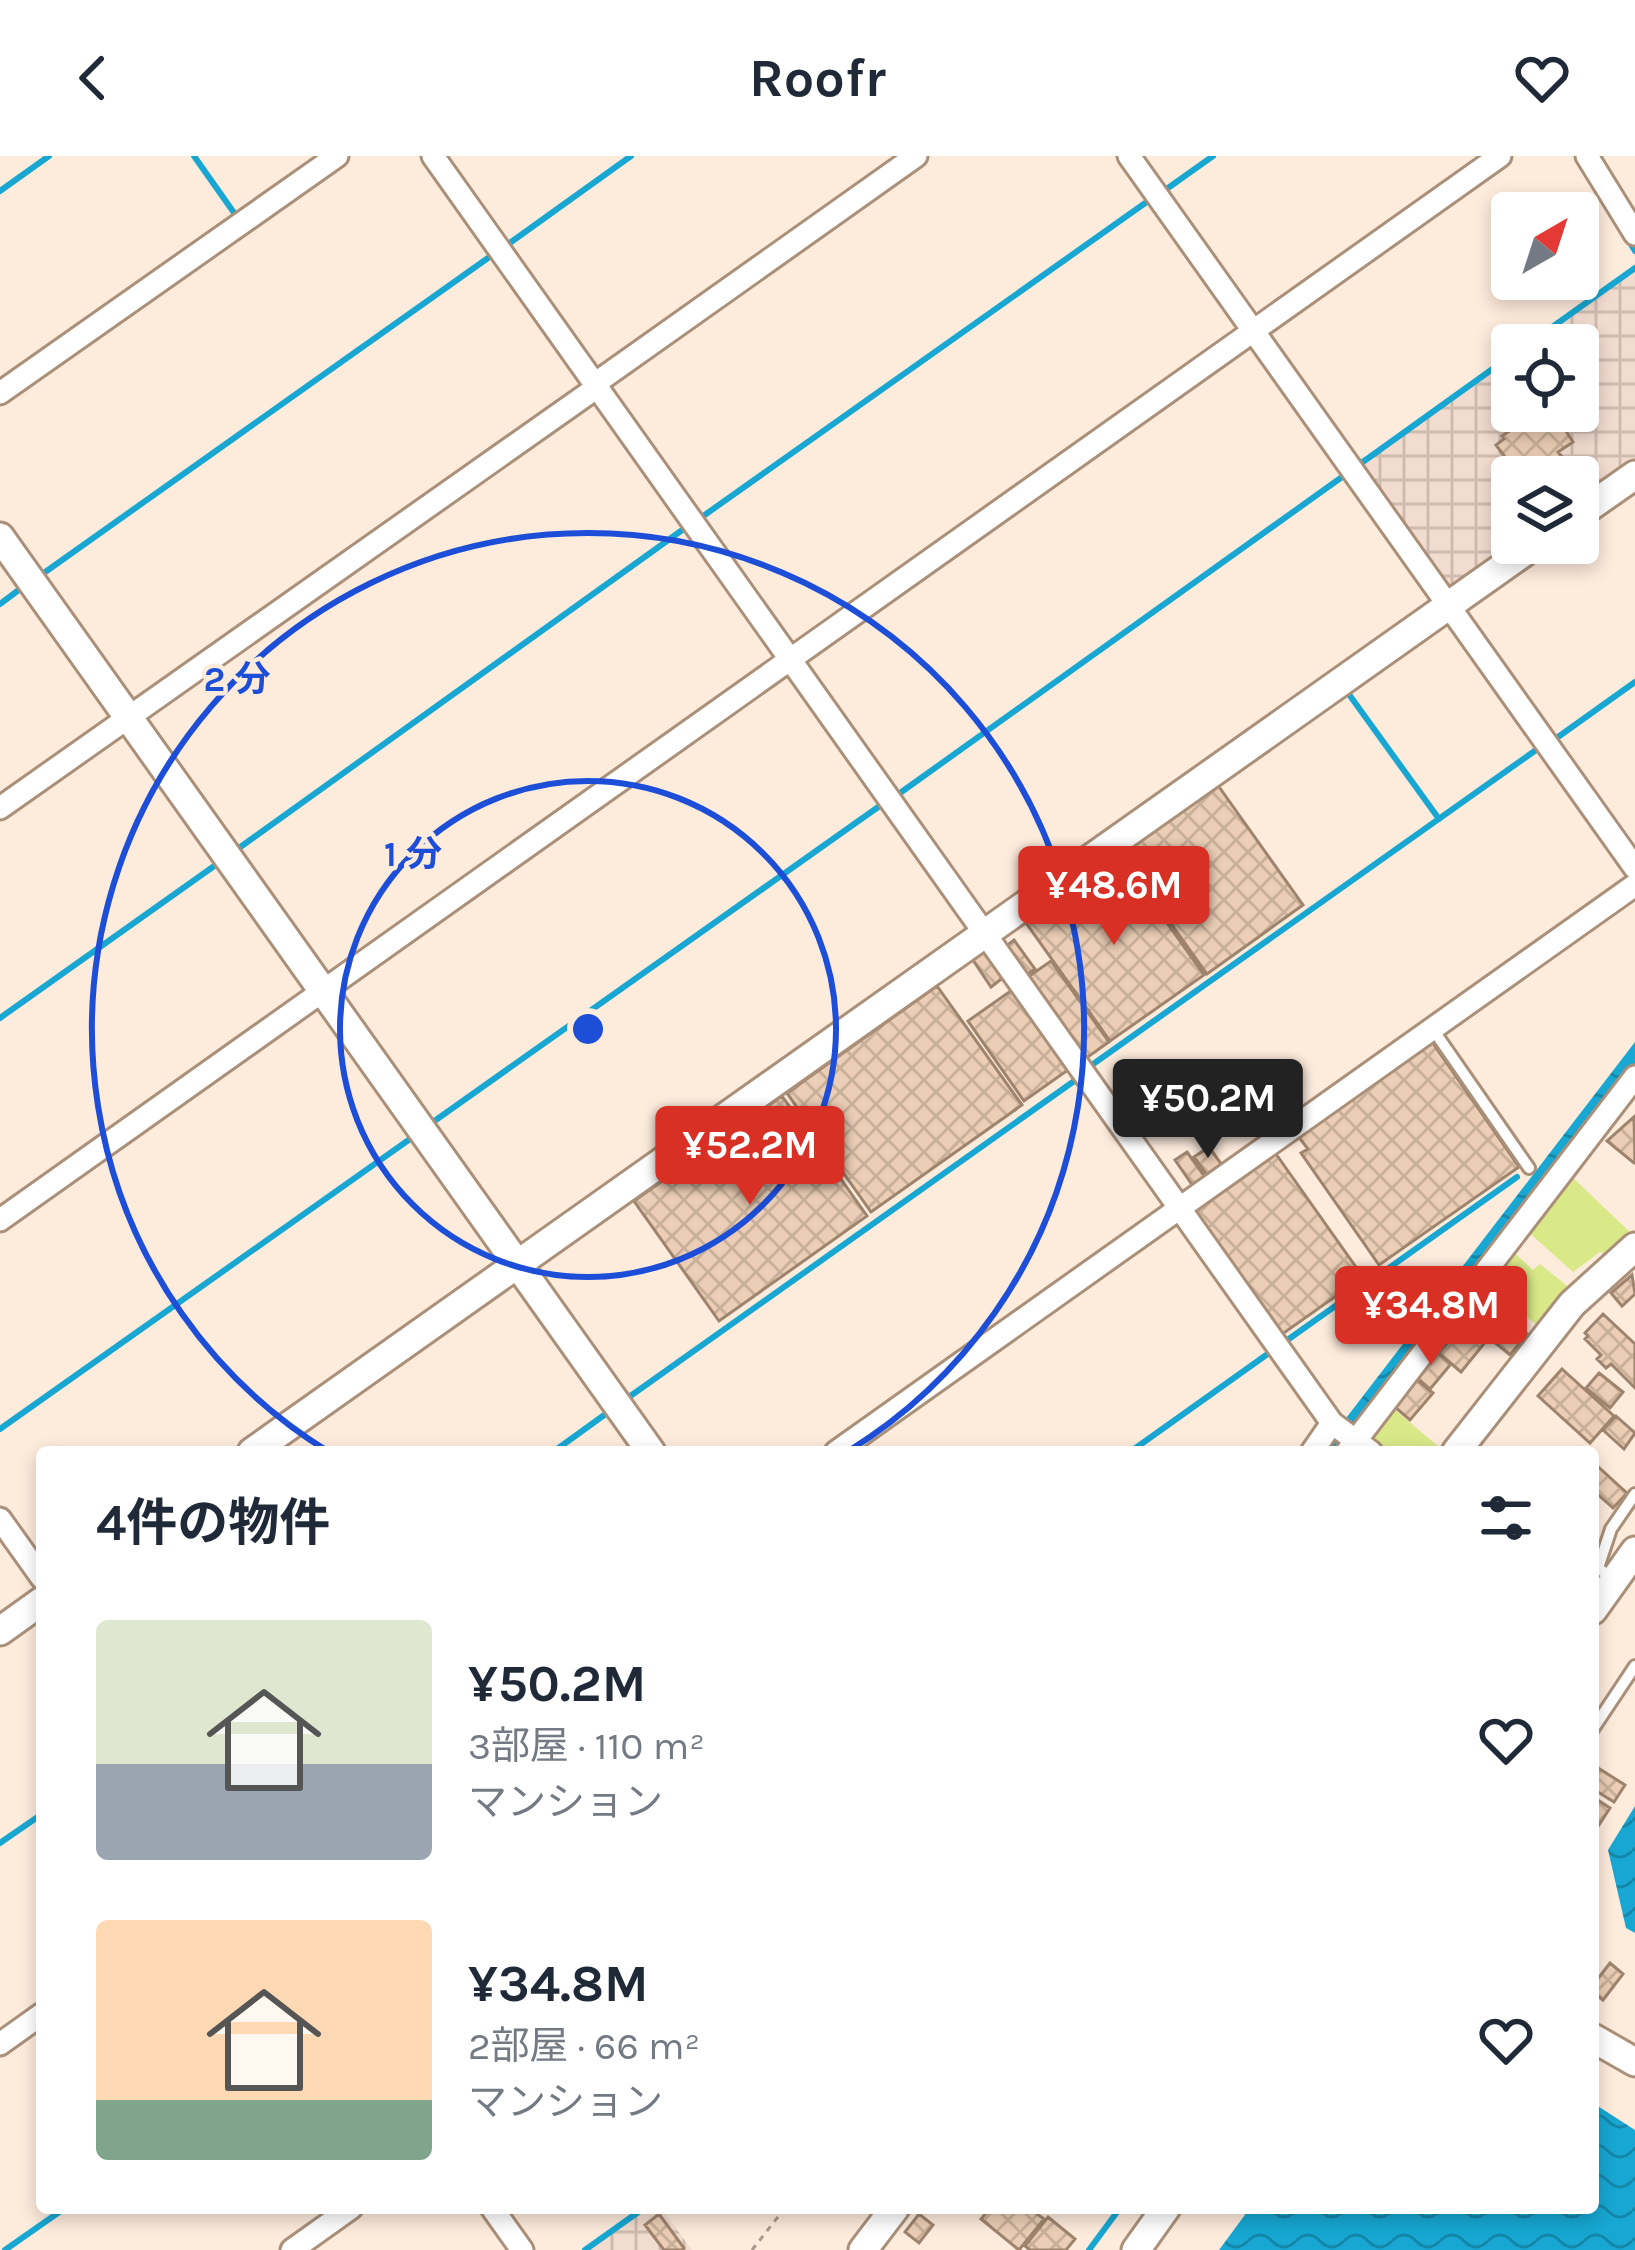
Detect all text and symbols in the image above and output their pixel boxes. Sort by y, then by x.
icon: back [60,45,126,111]
icon: heart [1509,45,1575,111]
text: Roofr [749,46,886,110]
north arrow [1491,192,1599,300]
map controls [1491,192,1599,564]
button: locate [1491,324,1599,432]
button: layers [1491,456,1599,564]
text: 2 分 [204,658,270,700]
text: 1 分 [384,833,442,875]
pin: ¥48.6M [1016,846,1212,948]
text: ¥48.6M [1045,862,1183,908]
centre of rings [567,1008,609,1050]
pin: ¥50.2M [1110,1059,1306,1161]
text: ¥50.2M [1140,1075,1276,1121]
pin: ¥52.2M [652,1106,848,1208]
text: ¥52.2M [682,1122,818,1168]
pin: ¥34.8M [1333,1266,1529,1368]
text: ¥34.8M [1362,1282,1500,1328]
icon: filters [1473,1485,1539,1551]
text: 4件の物件 [96,1493,330,1553]
text: ¥50.2M [468,1654,646,1714]
icon: home [192,1668,336,1812]
icon: heart [1473,1707,1539,1773]
text: 3部屋 · 110 m² [468,1723,705,1769]
text: マンション [468,1779,663,1825]
text: ¥34.8M [468,1954,649,2014]
icon: home [192,1968,336,2112]
icon: heart [1473,2007,1539,2073]
text: 2部屋 · 66 m² [468,2023,700,2069]
text: マンション [468,2079,663,2125]

